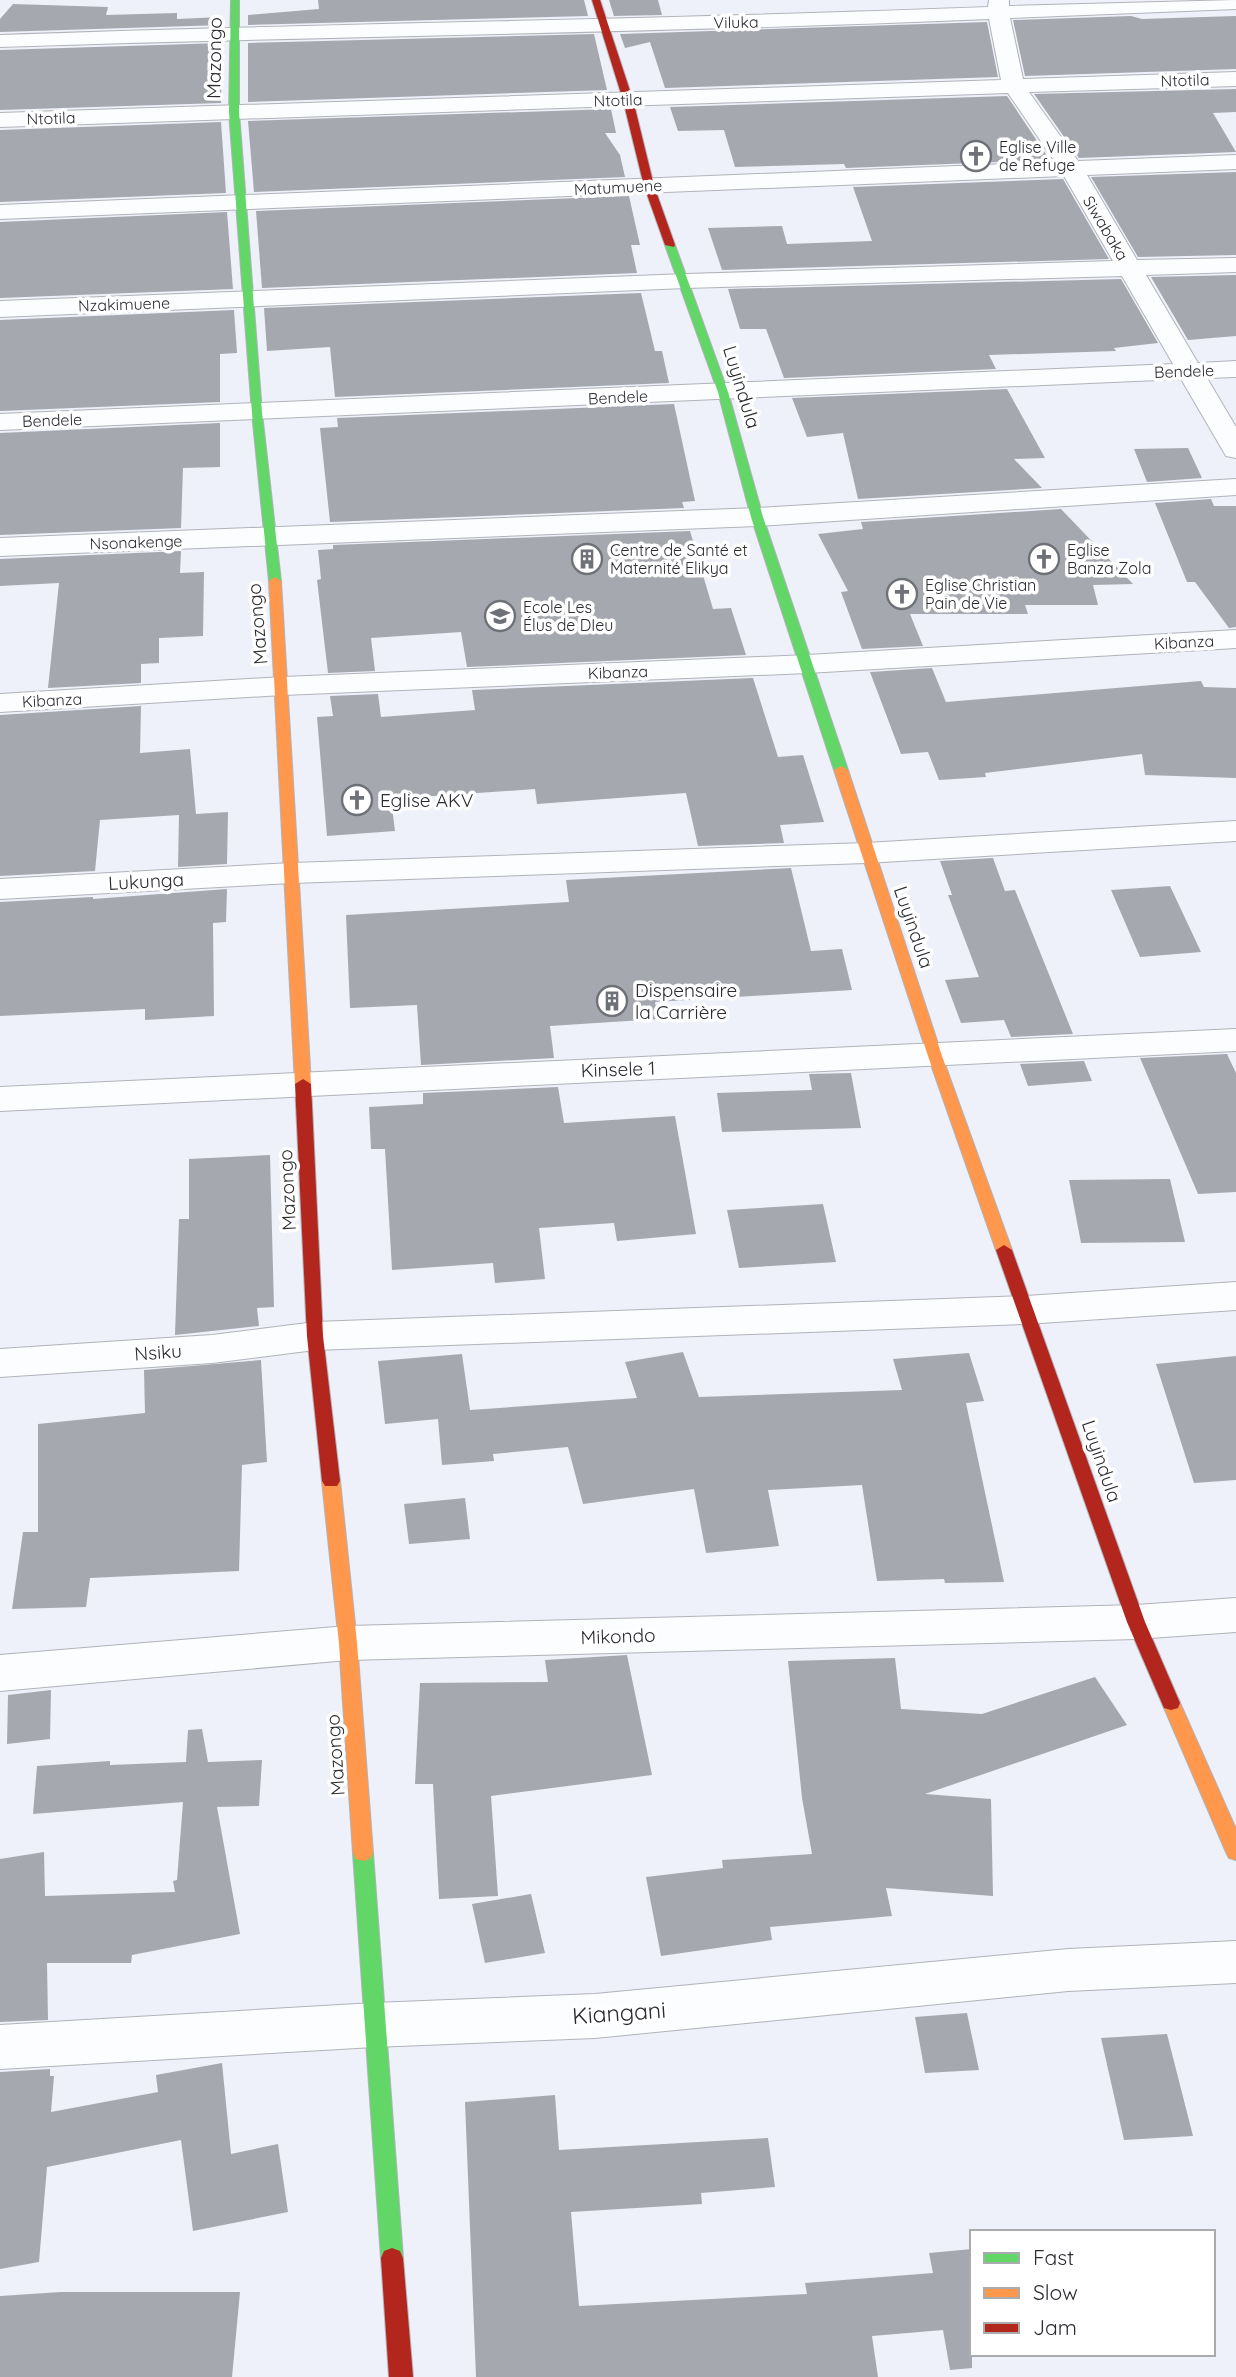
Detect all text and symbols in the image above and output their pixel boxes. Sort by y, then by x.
street label: Viluka [713,12,759,32]
street label: Mazongo [201,17,227,99]
street label: Ntotila [1160,69,1210,91]
street label: Ntotila [593,89,643,111]
street label: Ntotila [26,107,76,129]
place label: Eglise Ville de Refuge [999,137,1076,175]
church icon: Eglise Ville de Refuge [959,139,993,173]
street label: Matumuene [573,175,663,199]
street label: Siwabaka [1079,192,1133,264]
street label: Nzakimuene [78,292,170,316]
street label: Luyindula [718,343,766,431]
street label: Bendele [1154,360,1214,382]
street label: Bendele [588,385,648,409]
street label: Bendele [22,409,82,431]
street label: Nsonakenge [89,530,183,554]
place label: Centre de Santé et Maternité Elikya [610,540,748,578]
place label: Eglise Banza Zola [1067,540,1151,578]
building icon: Centre de Santé et Maternité Elikya [570,542,604,576]
church icon: Eglise Banza Zola [1027,542,1061,576]
place label: Eglise Christian Pain de Vie [925,575,1036,613]
church icon: Eglise Christian Pain de Vie [885,577,919,611]
street label: Mazongo [241,582,273,666]
place label: Ecole Les Élus de DIeu [523,597,613,635]
school or university icon: Ecole Les Élus de DIeu [483,599,517,633]
street label: Kibanza [1153,630,1215,654]
street label: Kibanza [588,661,648,683]
street label: Kibanza [21,688,83,712]
church icon: Eglise AKV [340,783,374,817]
place label: Eglise AKV [380,788,473,812]
street label: Lukunga [107,867,185,895]
street label: Luyindula [889,883,939,971]
place label: Dispensaire la Carrière [635,978,737,1024]
building icon: Dispensaire la Carrière [595,984,629,1018]
street label: Kinsele 1 [580,1056,656,1082]
street label: Mazongo [273,1149,301,1231]
street label: Nsiku [133,1338,183,1366]
street label: Luyindula [1077,1417,1127,1505]
street label: Mikondo [580,1623,656,1649]
street label: Mazongo [320,1713,350,1797]
street label: Kiangani [571,1995,667,2030]
legend [970,2230,1215,2356]
text: Fast [1033,2244,1074,2270]
text: Slow [1033,2279,1078,2305]
text: Jam [1033,2314,1077,2340]

